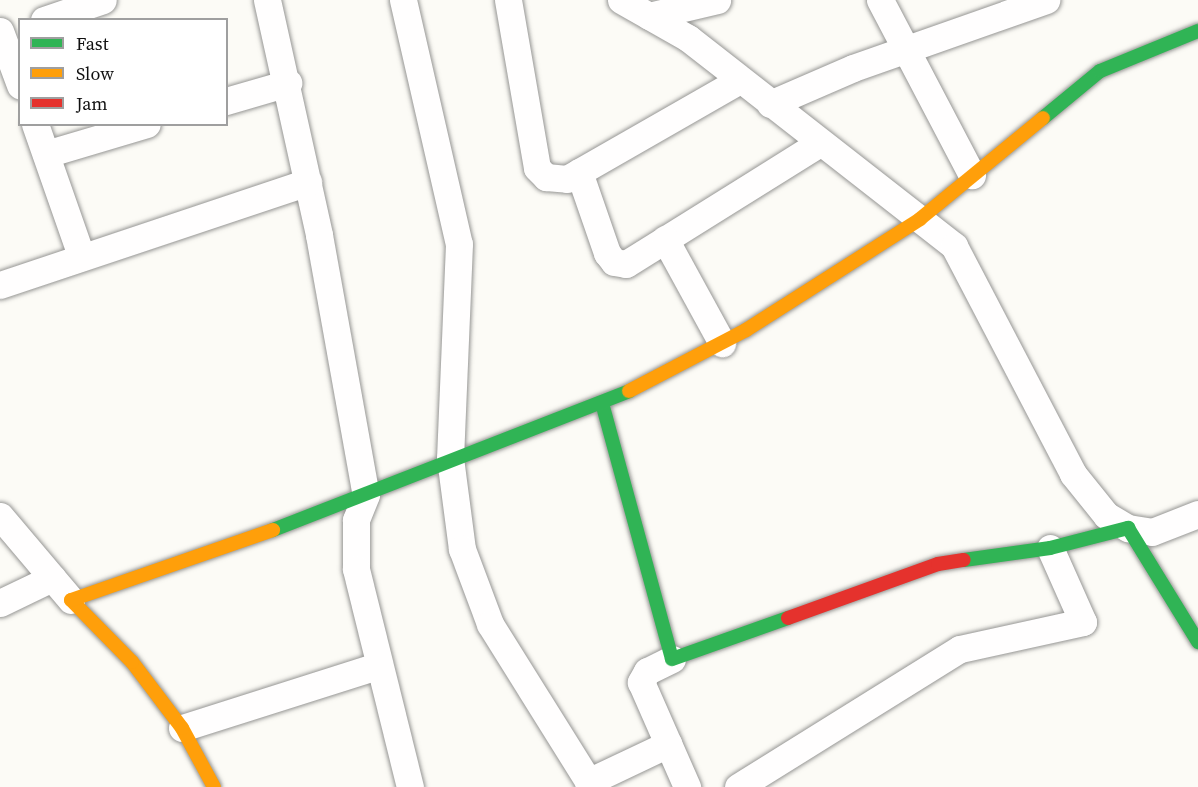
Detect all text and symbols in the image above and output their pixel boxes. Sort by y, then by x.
legend [18,18,228,126]
text: Fast [76,31,109,56]
text: Slow [76,61,114,86]
text: Jam [76,91,108,116]

